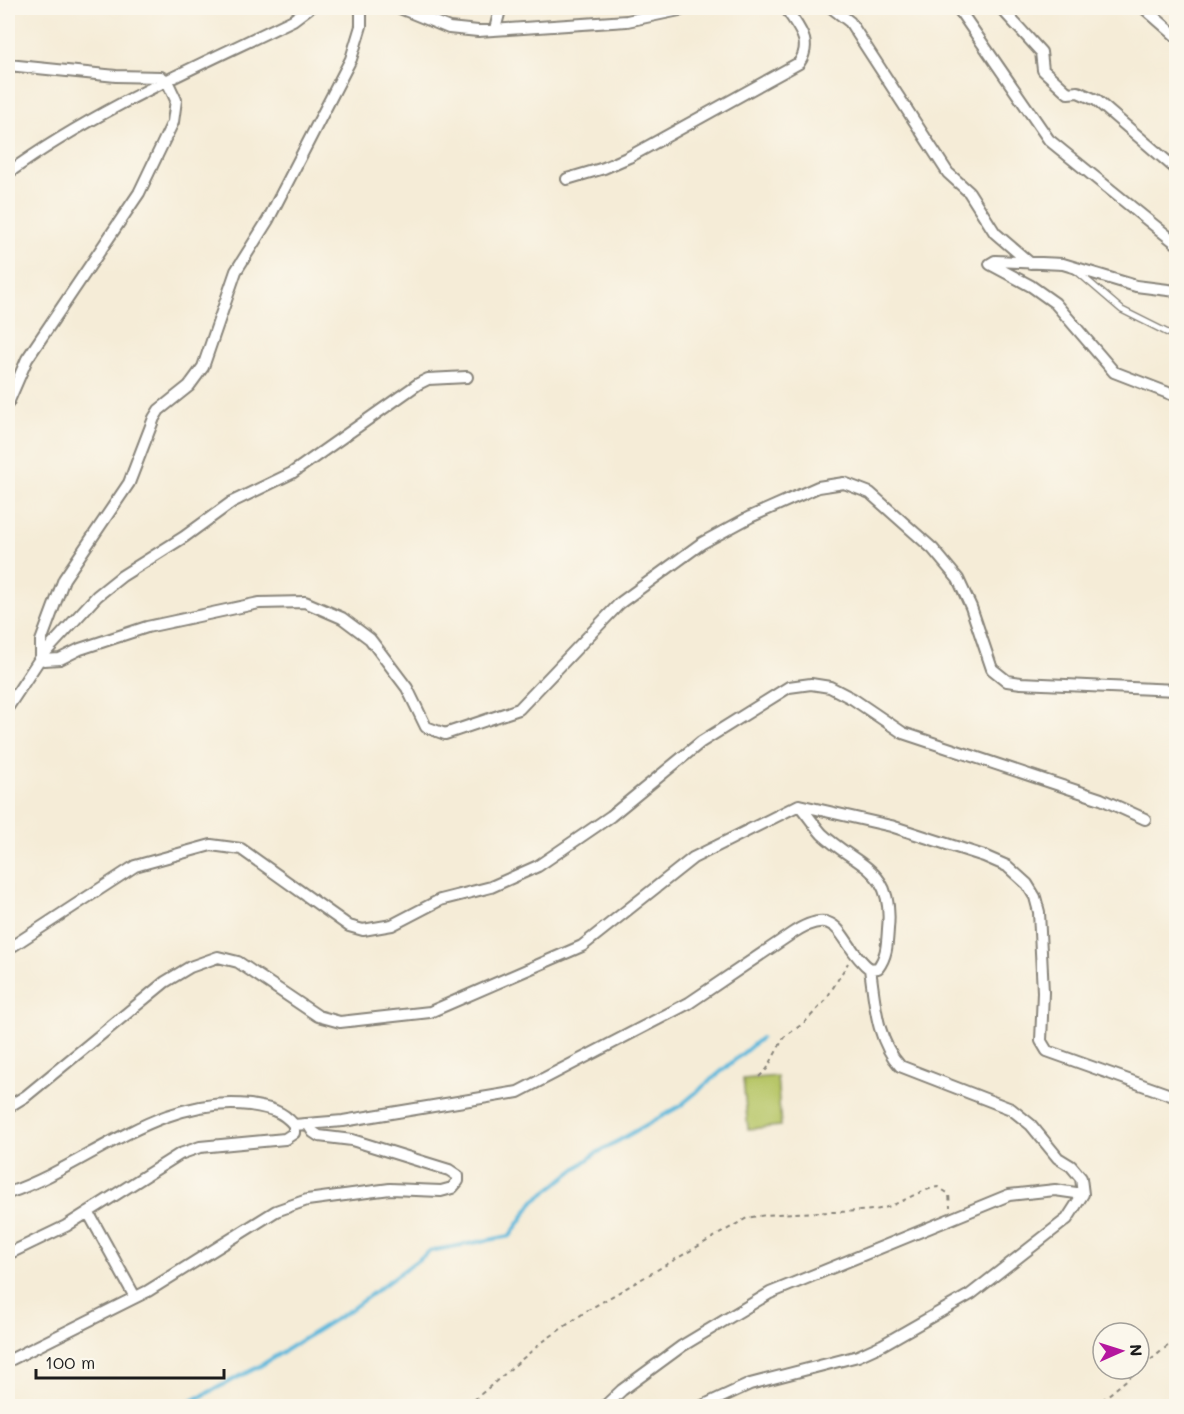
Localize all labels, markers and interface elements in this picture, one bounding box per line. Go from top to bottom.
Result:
north arrow [1091,1321,1151,1381]
scale bar [36,1342,224,1380]
text: N [1126,1344,1147,1357]
text: 100 m [45,1350,95,1374]

